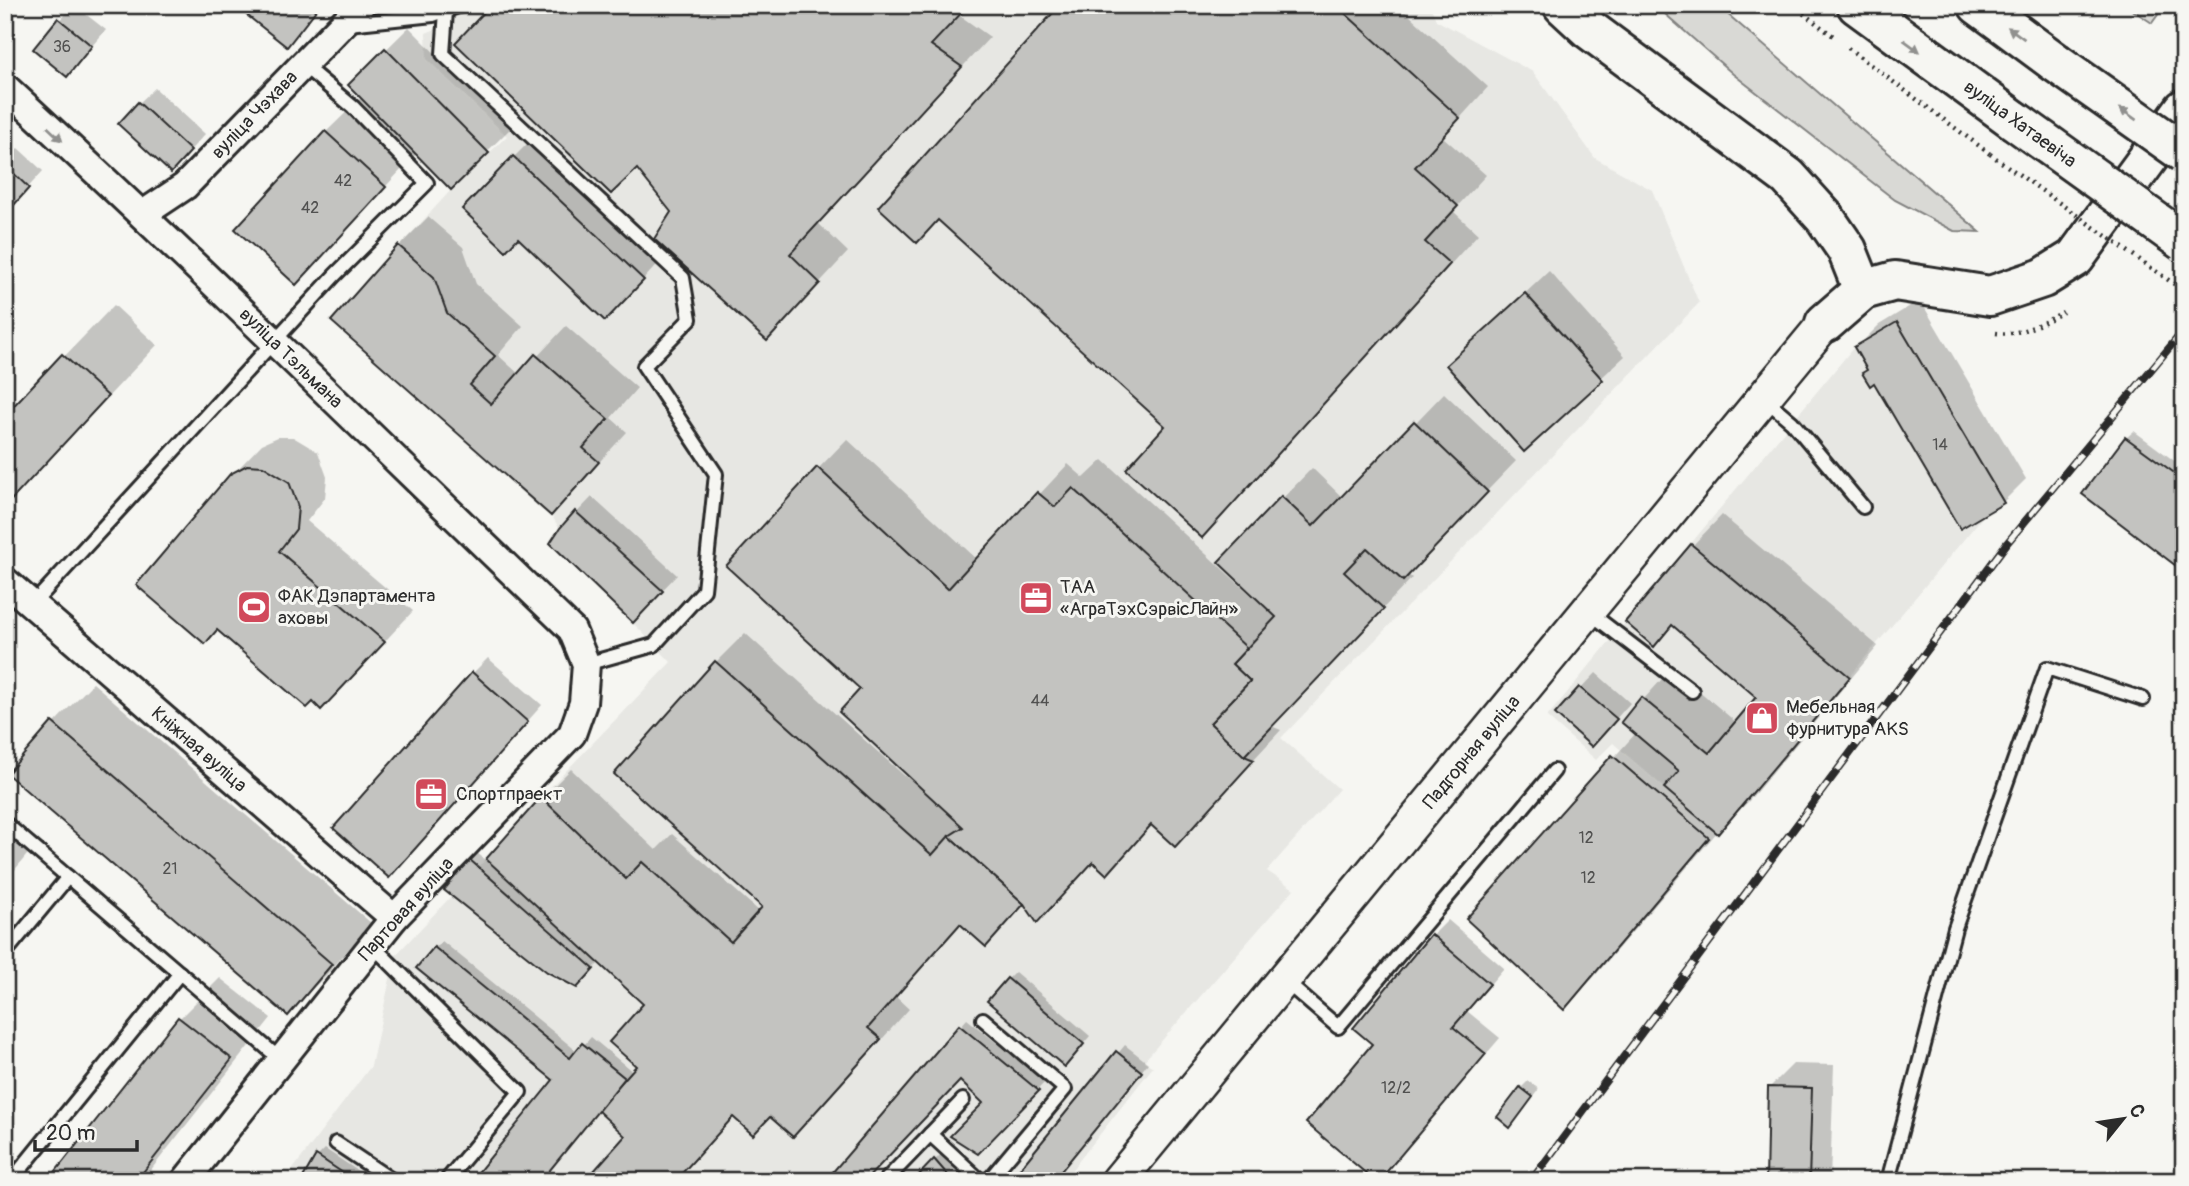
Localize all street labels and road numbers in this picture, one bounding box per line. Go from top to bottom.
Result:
street label: вуліца Чэхава [206,65,303,164]
street label: вуліца Хатаевіча [1959,75,2081,173]
street label: вуліца Тэльмана [234,303,348,414]
street label: Падгорная вуліца [1418,690,1526,814]
street label: Кніжная вуліца [146,701,252,797]
street label: Партовая вуліца [353,852,459,966]

